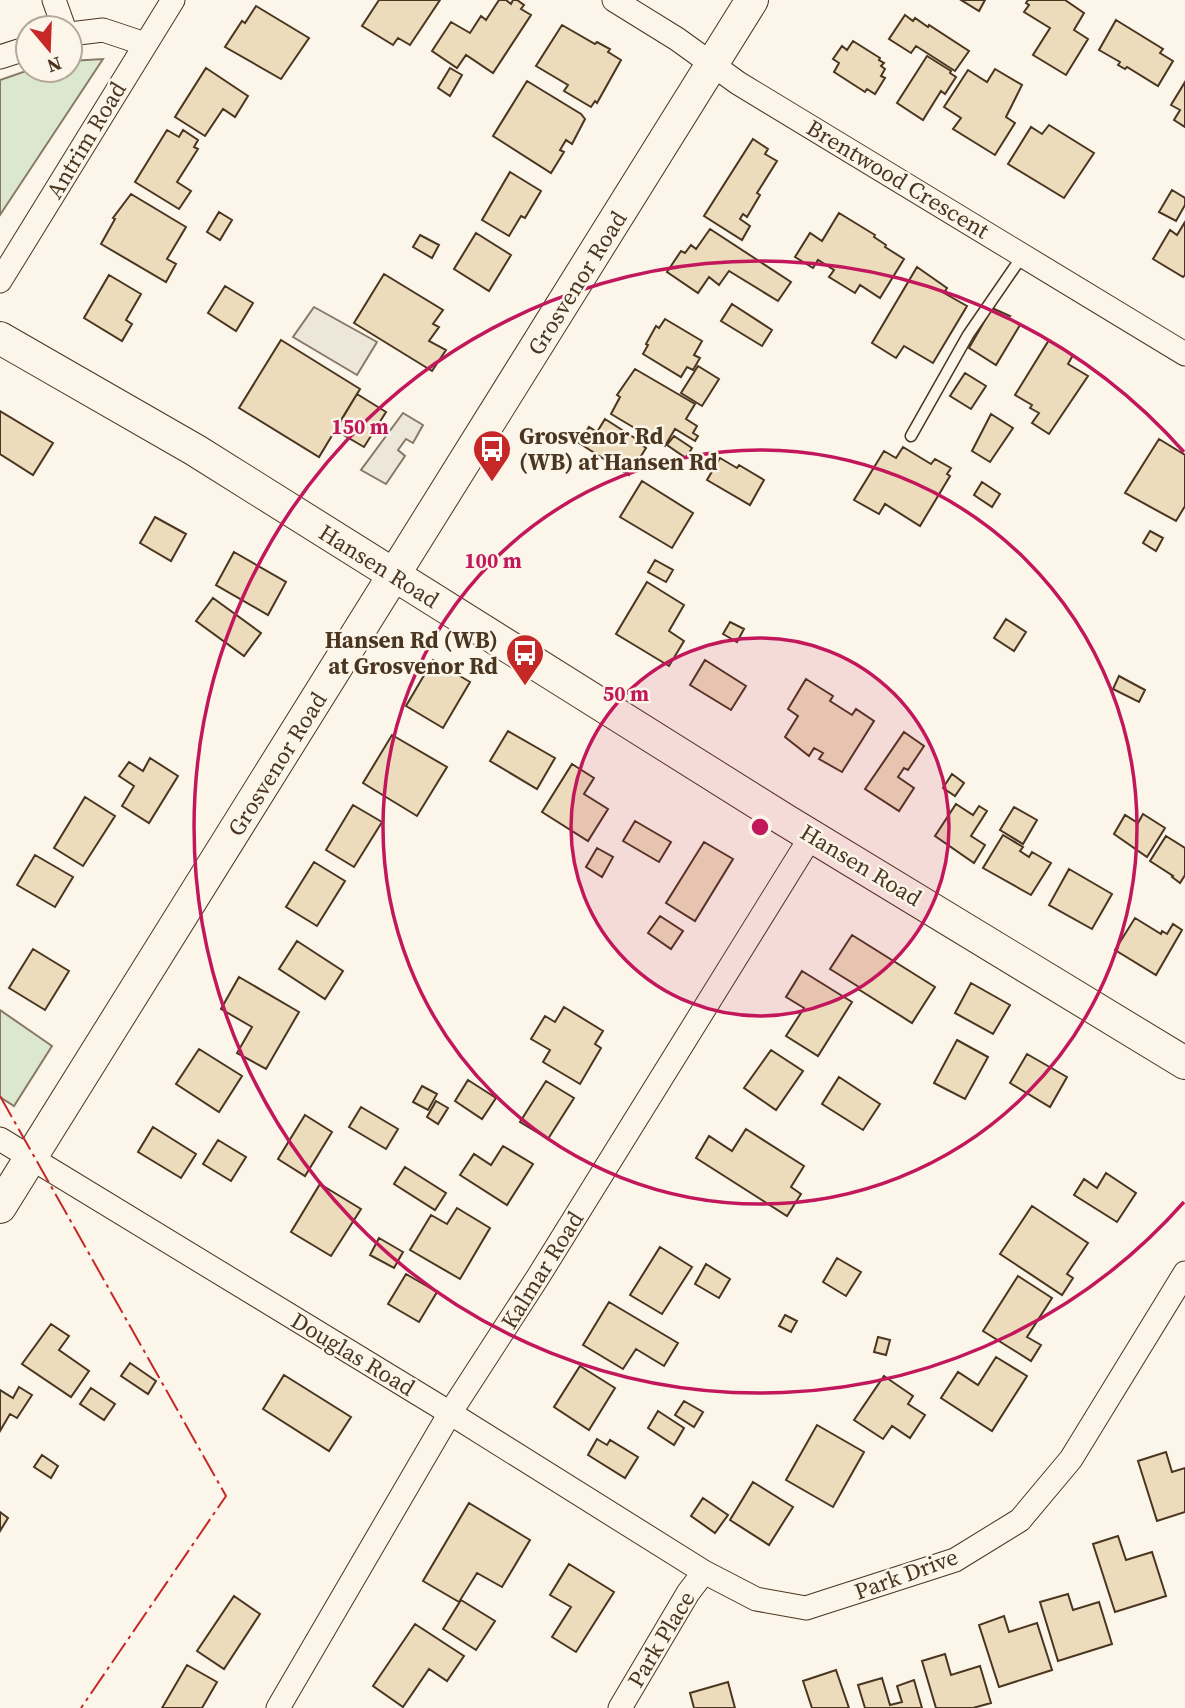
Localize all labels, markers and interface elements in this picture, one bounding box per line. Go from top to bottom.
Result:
north arrow [14,14,84,84]
text: N [44,51,65,80]
street label: Antrim Road [38,75,134,205]
street label: Brentwood Crescent [801,112,996,247]
street label: Grosvenor Road [520,205,634,361]
text: 150 m [331,412,389,441]
place label: Grosvenor Rd (WB) at Hansen Rd [519,420,718,478]
bus stop icon: Grosvenor Rd (WB) at Hansen Rd [471,428,513,483]
street label: Hansen Road [313,516,445,616]
text: 100 m [464,546,522,575]
place label: Hansen Rd (WB) at Grosvenor Rd [325,624,498,682]
bus stop icon: Hansen Rd (WB) at Grosvenor Rd [504,632,546,687]
text: 50 m [603,679,649,708]
street label: Grosvenor Road [220,686,334,842]
centre of rings [748,815,772,839]
street label: Hansen Road [794,816,928,914]
street label: Kalmar Road [493,1205,591,1335]
street label: Douglas Road [285,1304,421,1404]
street label: Park Drive [850,1540,962,1608]
street label: Park Place [620,1585,702,1693]

